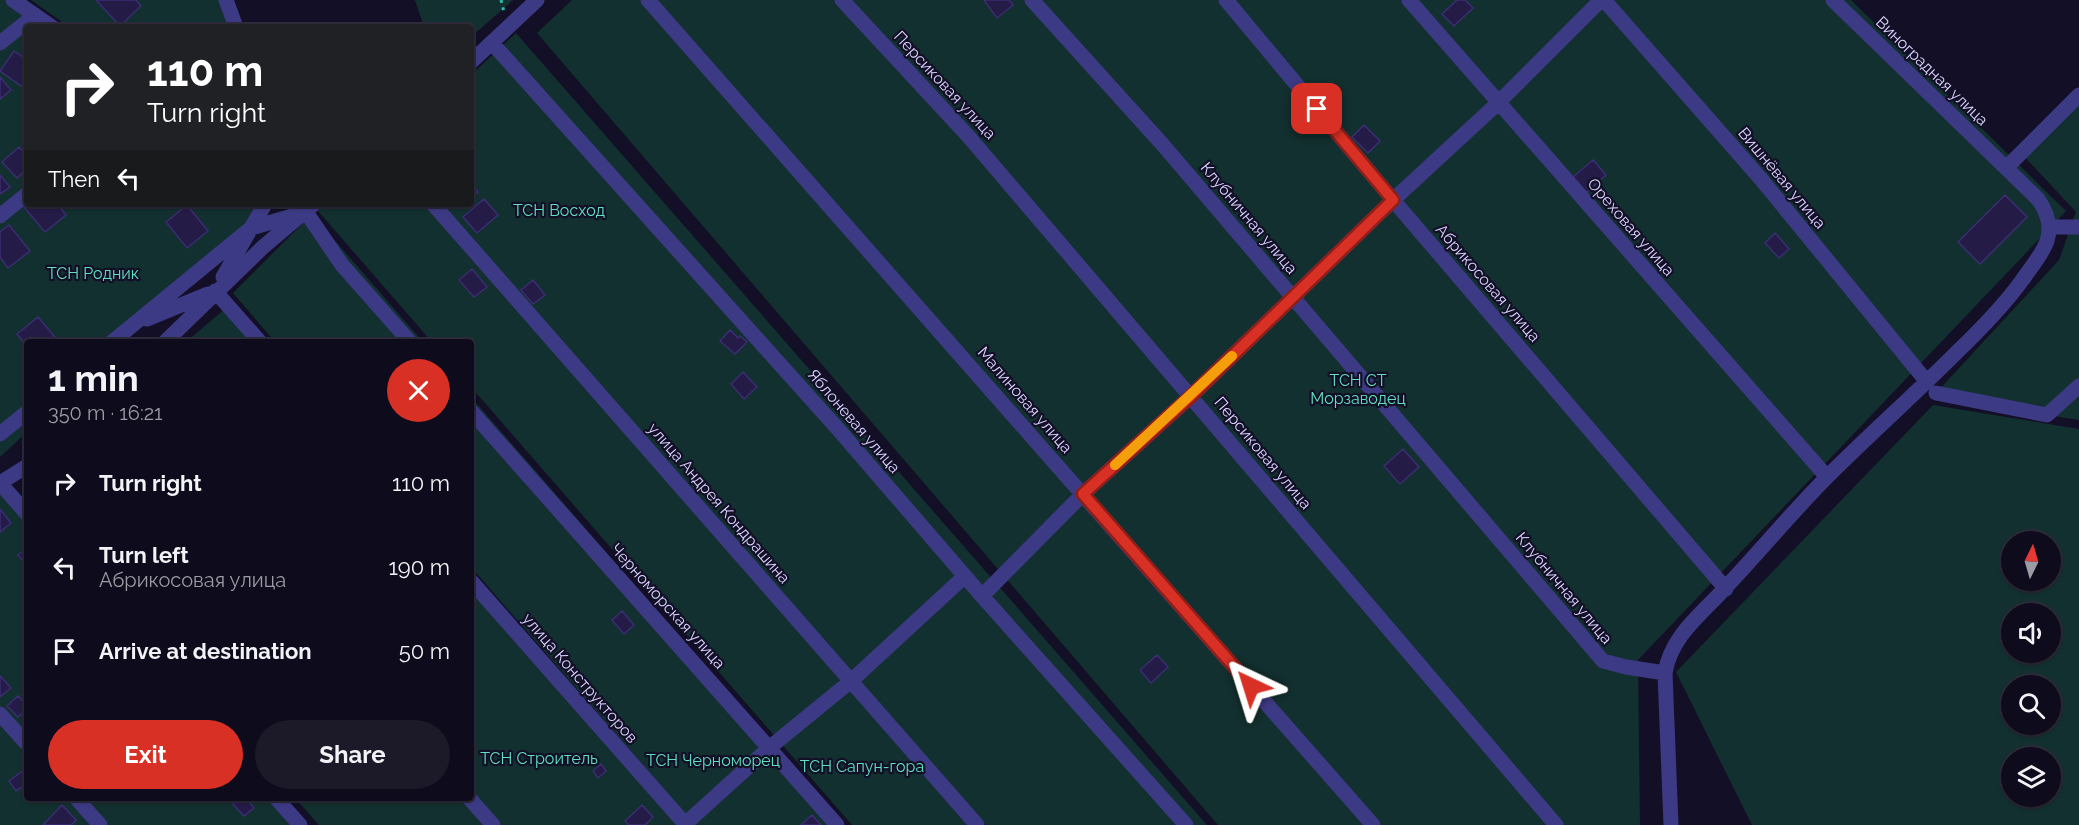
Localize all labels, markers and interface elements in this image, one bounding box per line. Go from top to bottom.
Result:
street label: Виноградная улица [1872,13,1992,129]
street label: Персиковая улица [890,27,1000,143]
text: 110 m [147,47,263,96]
icon: right [48,48,126,126]
pin [1291,83,1342,134]
icon: arrive [1300,92,1333,125]
text: Turn right [147,97,266,128]
street label: Вишнёвая улица [1734,124,1830,232]
street label: Клубничная улица [1197,158,1301,278]
icon: left [112,162,145,195]
text: Then [48,166,100,192]
street label: Ореховая улица [1583,174,1679,280]
park label: ТСН Восход [513,201,605,220]
street label: Абрикосовая улица [1432,220,1544,346]
park label: ТСН Родник [47,264,139,283]
street label: Малиновая улица [974,343,1076,457]
text: 1 min [48,357,139,399]
button: close [387,359,450,422]
street label: Яблоневая улица [804,365,904,477]
park label: ТСН СТ Морзаводец [1310,371,1406,408]
street label: Персиковая улица [1210,393,1316,513]
text: 350 m · 16:21 [48,401,163,425]
street label: улица Андрея Кондрашина [644,419,794,587]
icon: right [48,467,81,500]
text: Turn right [99,470,202,496]
text: 110 m [392,470,450,496]
street label: Клубничная улица [1512,528,1616,648]
north arrow [2001,531,2061,591]
map controls [2001,531,2061,807]
street label: Черноморская улица [607,539,729,673]
text: Turn left [99,542,189,568]
icon: left [48,551,81,584]
text: 190 m [388,554,450,580]
text: Абрикосовая улица [99,568,286,592]
button: sound [2001,603,2061,663]
street label: улица Конструкторов [518,609,642,747]
icon: arrive [48,635,81,668]
text: Arrive at destination [99,638,312,664]
text: 50 m [399,638,450,664]
position arrow [1219,654,1283,718]
button: search [2001,675,2061,735]
button: Exit [48,720,243,789]
button: Share [255,720,450,789]
button: layers [2001,747,2061,807]
park label: ТСН Строитель [480,749,598,768]
park label: ТСН Черноморец [646,751,780,770]
park label: ТСН Сапун-гора [800,757,924,776]

